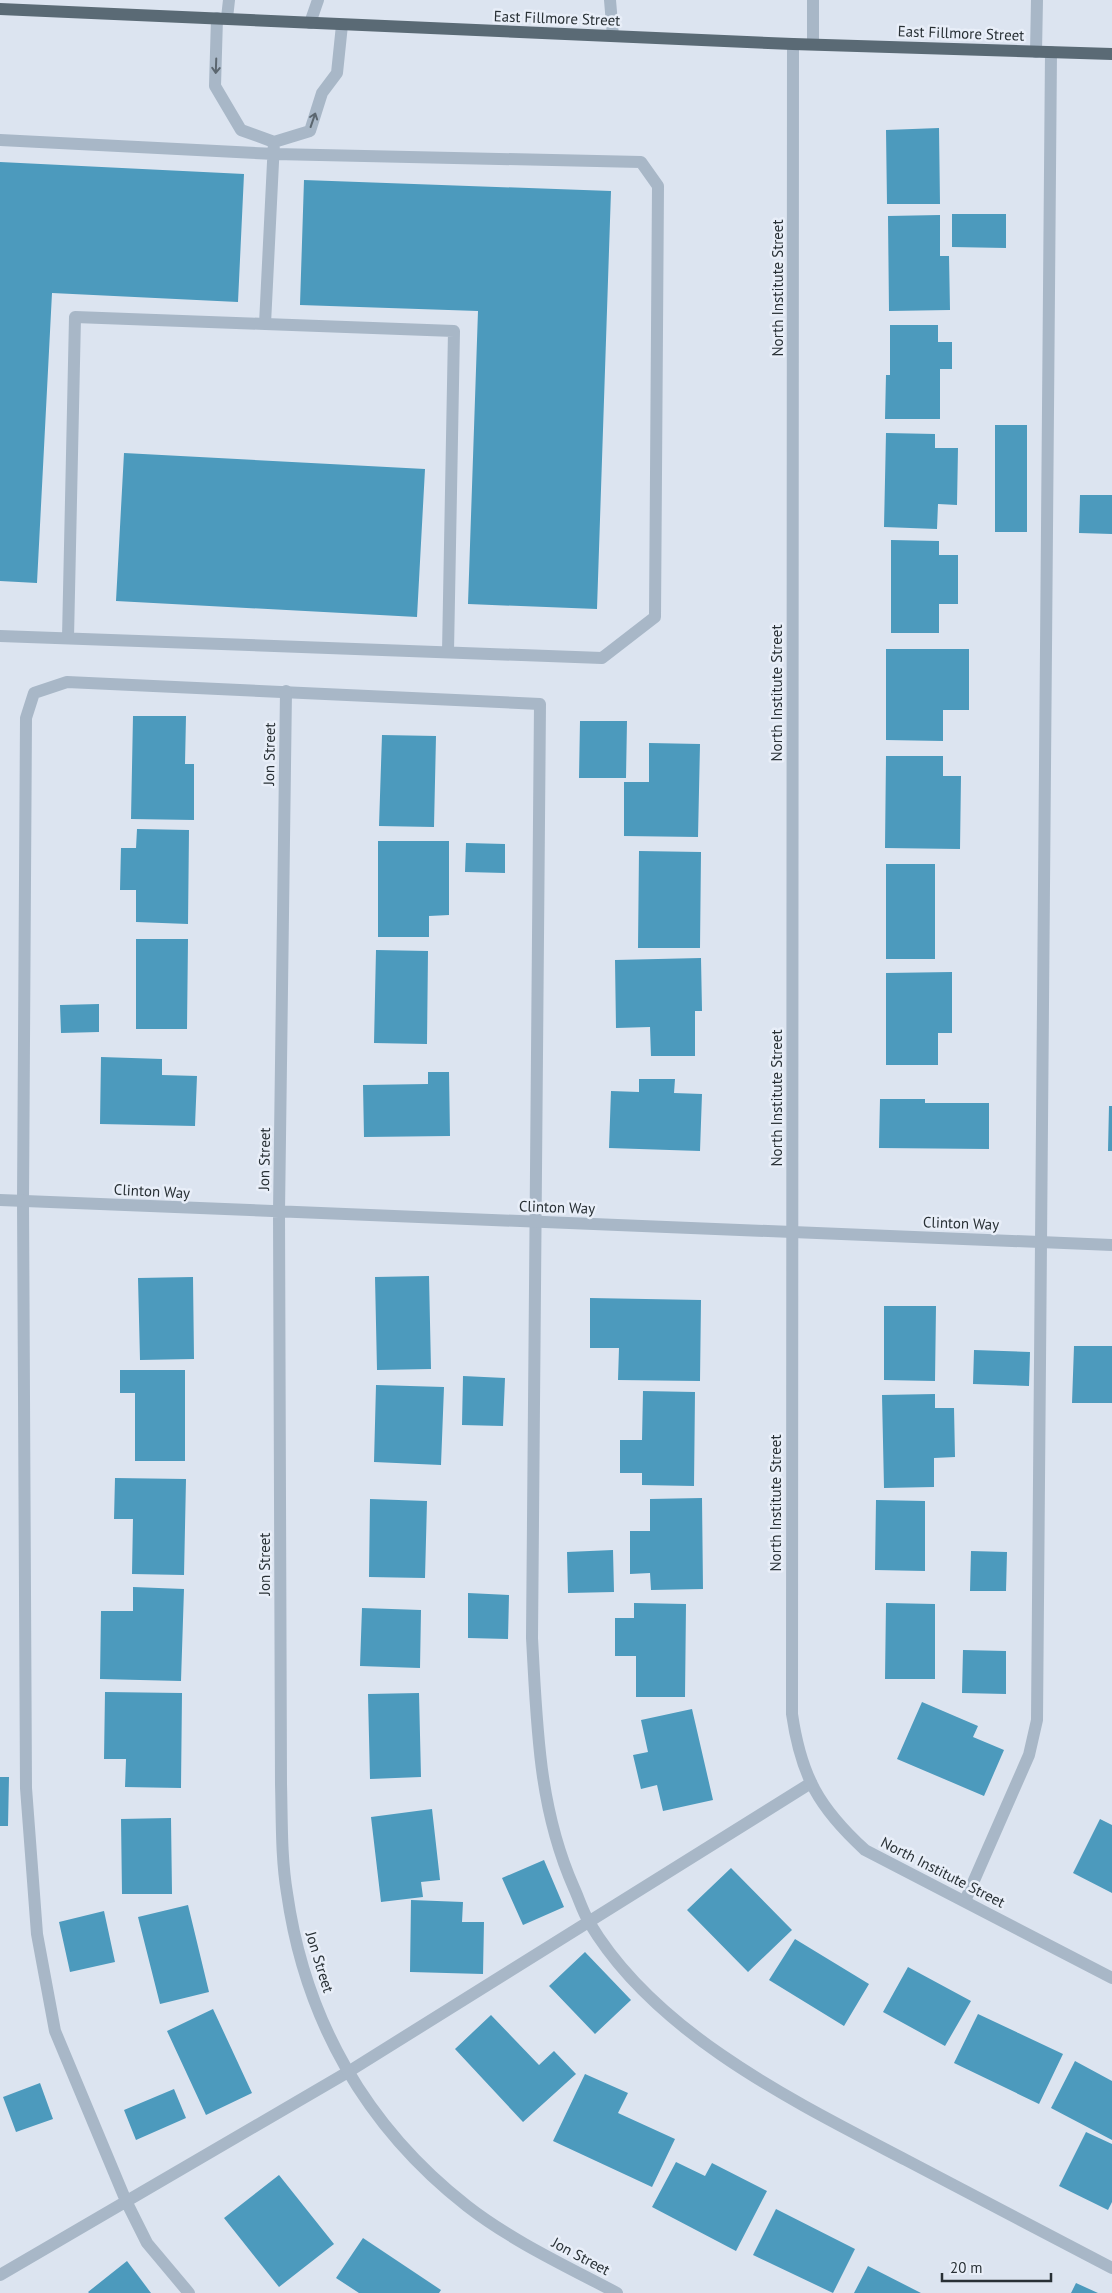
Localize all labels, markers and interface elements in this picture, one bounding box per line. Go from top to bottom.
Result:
street label: East Fillmore Street [493,6,621,30]
street label: East Fillmore Street [897,21,1025,45]
one-way arrow [211,58,220,74]
one-way arrow [309,112,319,128]
street label: North Institute Street [768,220,787,357]
street label: North Institute Street [767,625,786,762]
street label: Jon Street [259,722,279,787]
street label: North Institute Street [767,1030,786,1167]
street label: Jon Street [254,1127,274,1192]
street label: Clinton Way [113,1180,191,1202]
street label: Clinton Way [519,1196,595,1218]
street label: Clinton Way [923,1212,999,1234]
street label: North Institute Street [766,1435,785,1572]
street label: Jon Street [255,1533,274,1596]
street label: North Institute Street [878,1832,1008,1912]
street label: Jon Street [301,1928,338,1995]
street label: Jon Street [548,2232,613,2279]
scale bar [942,2250,1051,2282]
text: 20 m [950,2258,983,2277]

